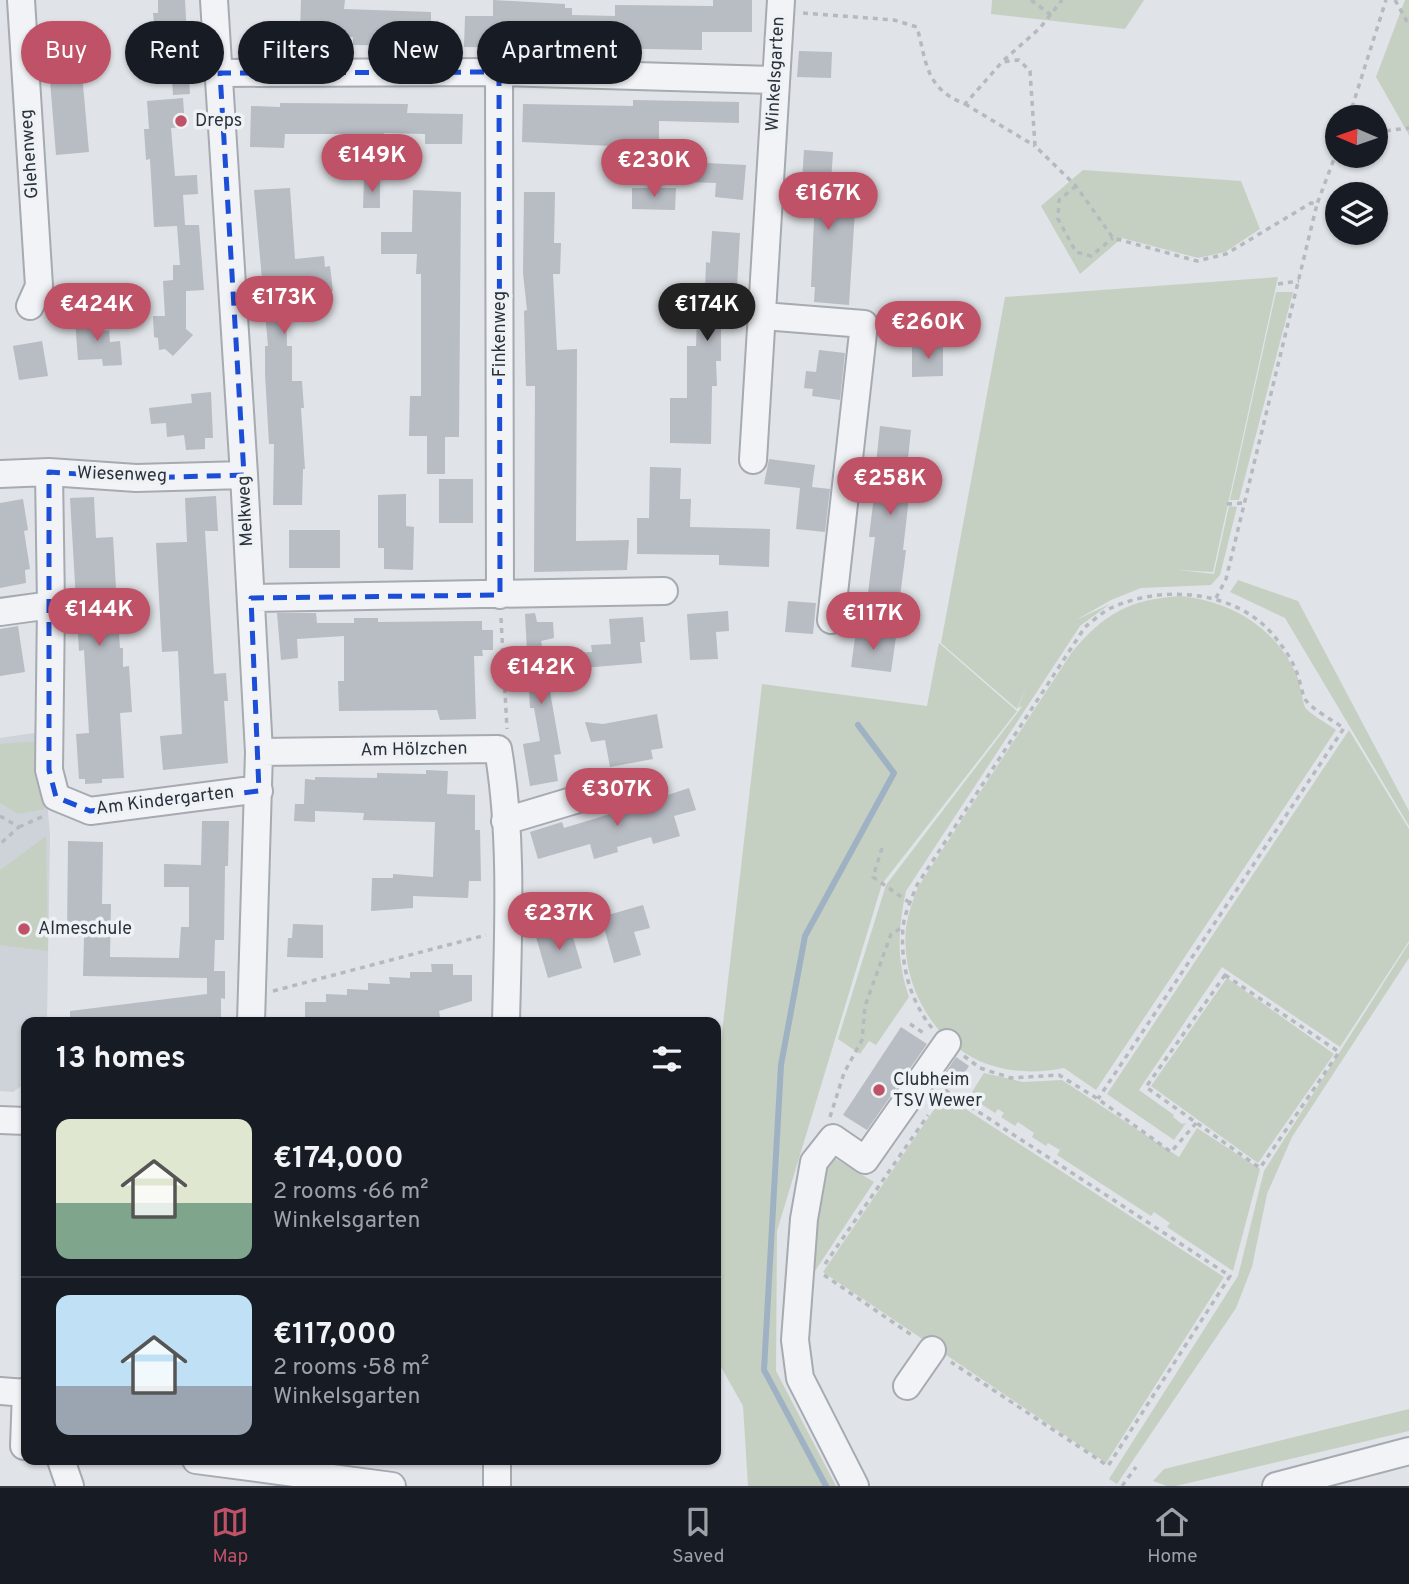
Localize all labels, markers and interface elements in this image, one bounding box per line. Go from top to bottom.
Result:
street label: Winkelsgarten [761,16,791,132]
chip: Buy [21,21,111,84]
chip: Rent [125,21,224,84]
chip: Filters [238,21,354,84]
chip: New [368,21,463,84]
chip: Apartment [477,21,642,84]
north arrow [1325,105,1388,168]
map controls [1325,105,1388,245]
street label: Glehenweg [15,108,45,200]
place label: Dreps [195,110,242,133]
marker: Dreps [173,113,189,129]
pin: €149K [323,134,421,194]
pin: €230K [605,140,703,199]
text: €149K [337,142,407,171]
text: €230K [617,147,691,176]
pin: €167K [779,173,877,232]
text: €167K [795,180,861,209]
button: layers [1325,182,1388,245]
pin: €173K [235,276,333,336]
pin: €424K [48,284,146,343]
text: €173K [251,284,317,313]
pin: €174K [658,284,756,343]
text: €424K [60,291,134,320]
street label: Finkenweg [489,291,512,377]
text: €174K [674,291,740,320]
pin: €260K [879,302,977,361]
text: €260K [891,309,965,338]
pin: €258K [841,458,939,517]
street label: Wiesenweg [77,462,167,488]
text: €258K [853,465,927,494]
street label: Melkweg [233,475,259,547]
pin: €144K [50,588,148,648]
pin: €117K [824,592,922,652]
text: €144K [64,596,134,625]
text: €117K [842,600,904,629]
pin: €142K [492,646,590,706]
text: €142K [507,654,575,683]
street label: Am Hölzchen [360,738,468,762]
pin: €307K [568,768,666,828]
text: €307K [581,776,653,805]
street label: Am Kindergarten [95,781,235,821]
pin: €237K [510,892,608,952]
text: €237K [524,900,594,929]
place label: Almeschule [38,918,132,941]
marker: Almeschule [16,921,32,937]
icon: filters [648,1040,686,1078]
text: 13 homes [56,1041,186,1078]
place label: Clubheim TSV Wewer [893,1069,982,1113]
marker: Clubheim TSV Wewer [871,1082,887,1098]
text: €174,000 [273,1141,404,1178]
icon: home [112,1147,196,1231]
text: 2 rooms · 66 m² [273,1178,429,1207]
text: Winkelsgarten [273,1207,420,1236]
text: €117,000 [273,1317,396,1354]
icon: home [112,1323,196,1407]
text: 2 rooms · 58 m² [273,1354,429,1383]
text: Winkelsgarten [273,1383,420,1412]
tab: Map [211,1503,249,1569]
tab: Saved [672,1503,724,1569]
tab: Home [1147,1503,1198,1569]

